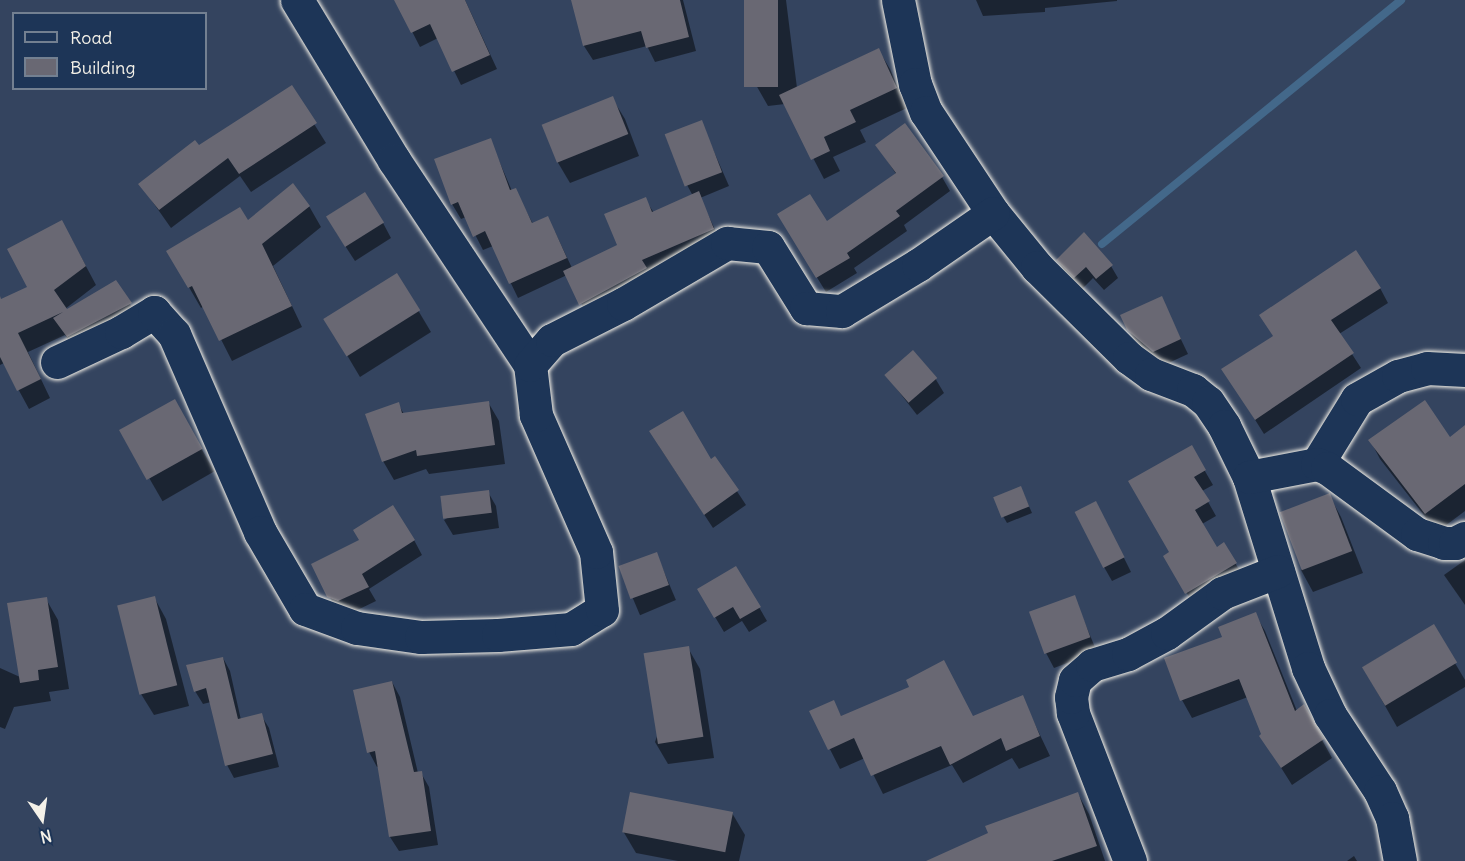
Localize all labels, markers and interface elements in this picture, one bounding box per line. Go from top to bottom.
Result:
legend [12,12,207,90]
text: Road [70,26,112,49]
text: Building [70,56,135,79]
north arrow [12,789,72,849]
text: N [38,826,54,848]

